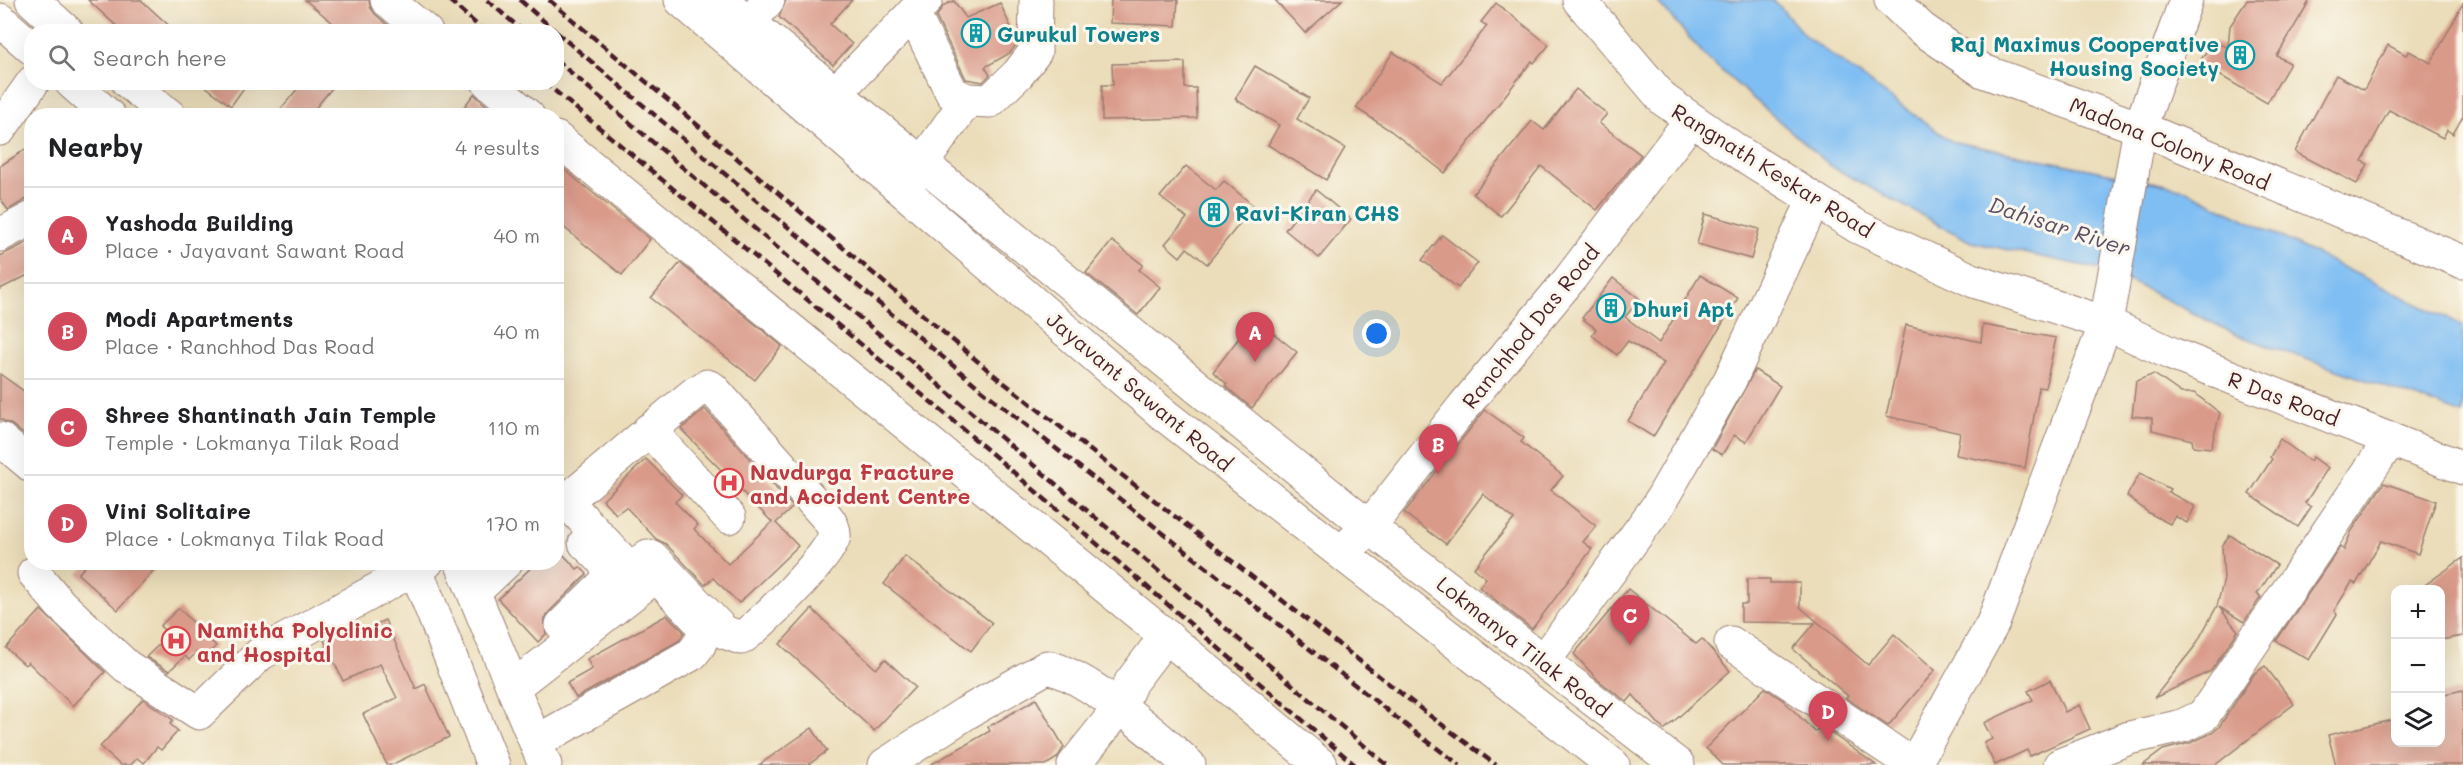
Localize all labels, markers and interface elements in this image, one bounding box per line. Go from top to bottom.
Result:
building icon: Gurukul Towers [960,17,992,49]
place label: Gurukul Towers [997,20,1160,47]
search box [24,24,564,90]
place label: Raj Maximus Cooperative Housing Society [1950,30,2219,82]
building icon: Raj Maximus Cooperative Housing Society [2224,39,2256,71]
icon: search [45,41,78,74]
text: Search here [93,43,227,72]
street label: Madona Colony Road [2066,90,2274,196]
street label: Rangnath Keskar Road [1667,97,1879,243]
text: Nearby [48,130,143,164]
text: 4 results [455,134,540,160]
water label: Dahisar River [1985,189,2135,263]
building icon: Ravi-Kiran CHS [1198,196,1230,228]
place label: Ravi-Kiran CHS [1235,199,1400,226]
text: Yashoda Building [105,208,293,237]
text: A [61,222,74,248]
text: 40 m [494,222,540,248]
text: Place · Jayavant Sawant Road [105,237,404,263]
street label: Ranchhod Das Road [1455,238,1605,414]
building icon: Dhuri Apt [1595,292,1627,324]
place label: Dhuri Apt [1632,295,1734,322]
text: Modi Apartments [105,304,293,333]
street label: Jayavant Sawant Road [1041,305,1239,477]
pin: A [1236,312,1274,362]
text: B [61,318,74,344]
text: 40 m [494,318,540,344]
your location [1362,319,1391,348]
text: Place · Ranchhod Das Road [105,333,374,359]
street label: R Das Road [2225,364,2343,432]
text: Shree Shantinath Jain Temple [105,400,436,429]
text: C [60,414,75,440]
text: 110 m [487,414,540,440]
pin: B [1418,424,1458,474]
text: Temple · Lokmanya Tilak Road [105,429,399,455]
place label: Navdurga Fracture and Accident Centre [750,458,970,509]
hospital icon: Navdurga Fracture and Accident Centre [713,467,745,499]
text: Vini Solitaire [105,496,251,525]
text: D [60,510,75,536]
text: 170 m [485,510,540,536]
text: Place · Lokmanya Tilak Road [105,525,384,551]
street label: Lokmanya Tilak Road [1432,570,1616,722]
map controls [2391,585,2445,747]
button: + [2391,585,2445,639]
pin: C [1610,596,1650,645]
place label: Namitha Polyclinic and Hospital [197,616,393,667]
hospital icon: Namitha Polyclinic and Hospital [160,625,192,657]
button: − [2391,639,2445,693]
pin: D [1808,692,1848,741]
button: layers [2391,693,2445,747]

